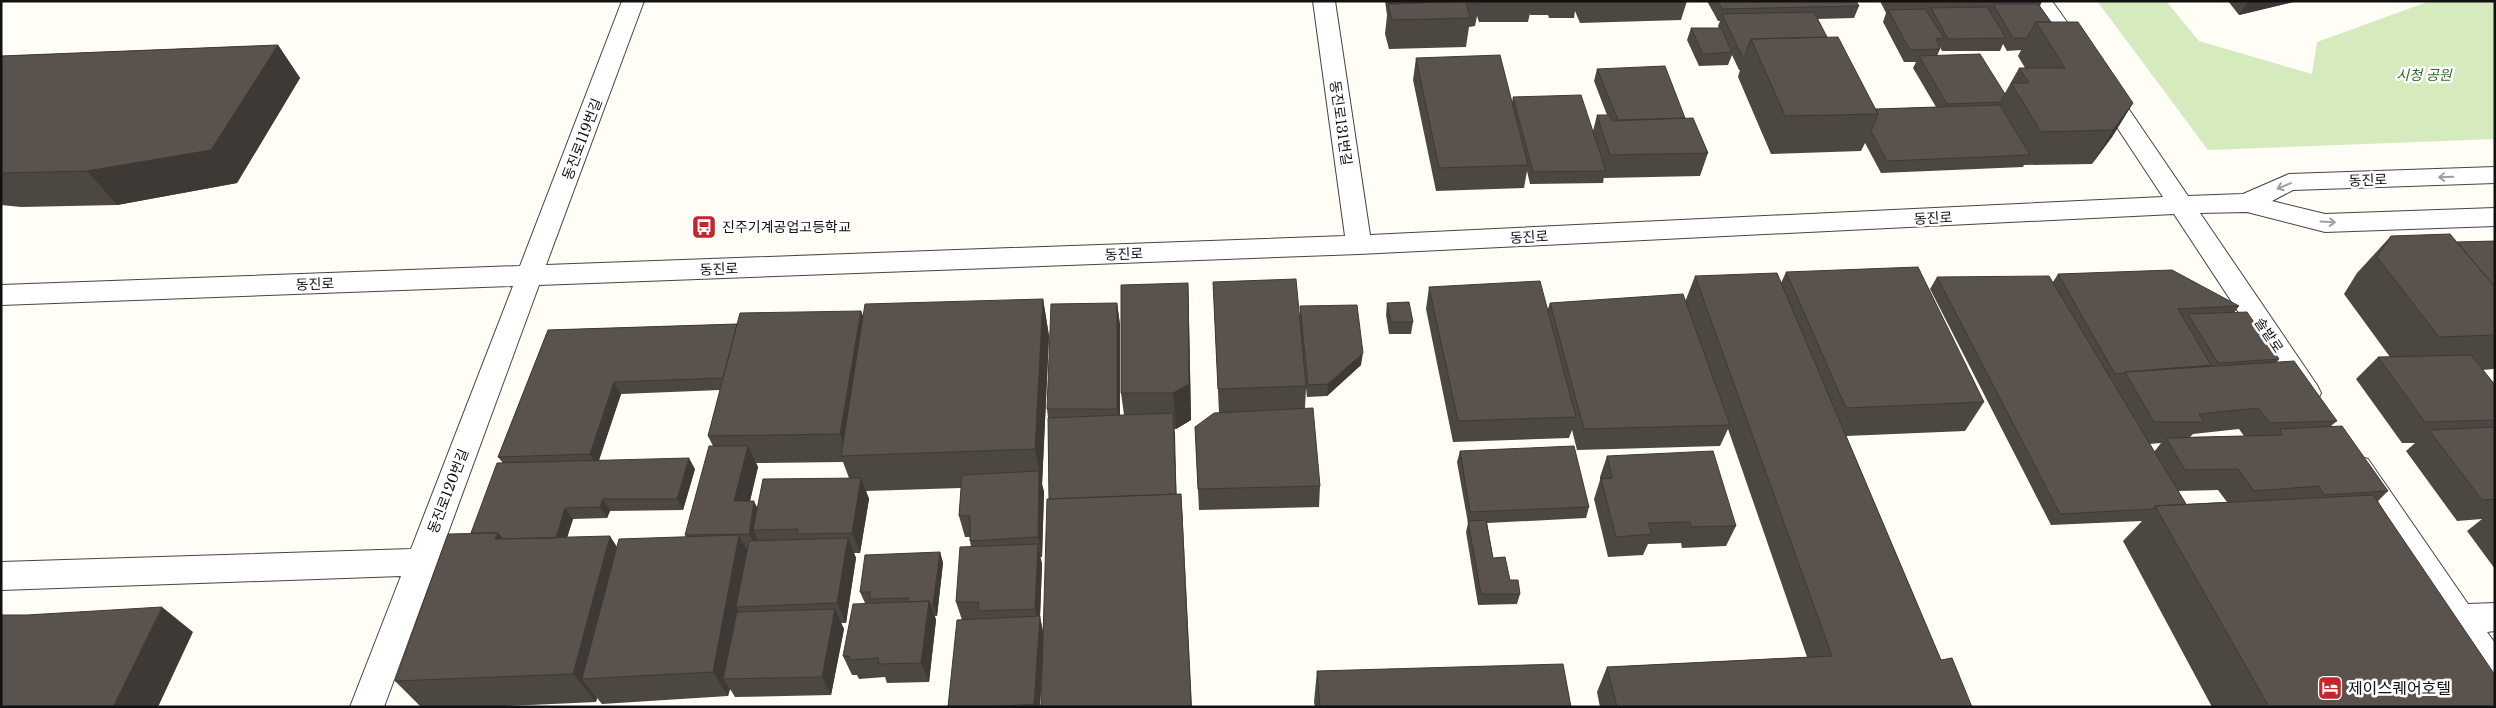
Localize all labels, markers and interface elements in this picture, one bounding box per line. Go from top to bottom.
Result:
park label: 시청 공원 [2396,66,2453,84]
street label: 동진로131번길 [1326,79,1356,167]
street label: 동진로119번길 [558,96,606,182]
street label: 동진로 [2348,170,2388,190]
one-way arrow [2438,172,2454,181]
one-way arrow [2277,181,2292,191]
street label: 동진로 [1913,208,1953,228]
bus stop icon: 진주기계공업고등학교 [691,214,717,240]
place label: 진주기계공업고등학교 [722,218,851,236]
one-way arrow [2320,218,2336,227]
street label: 동진로 [1509,227,1549,247]
street label: 동진로 [1104,244,1144,264]
street label: 동진로 [699,259,739,279]
street label: 동진로 [295,274,335,294]
street label: 솔밭로 [2251,314,2287,356]
street label: 동진로120번길 [424,446,472,536]
hotel icon: 제이스퀘어호텔 [2317,675,2343,701]
place label: 제이스퀘어호텔 [2348,678,2451,698]

